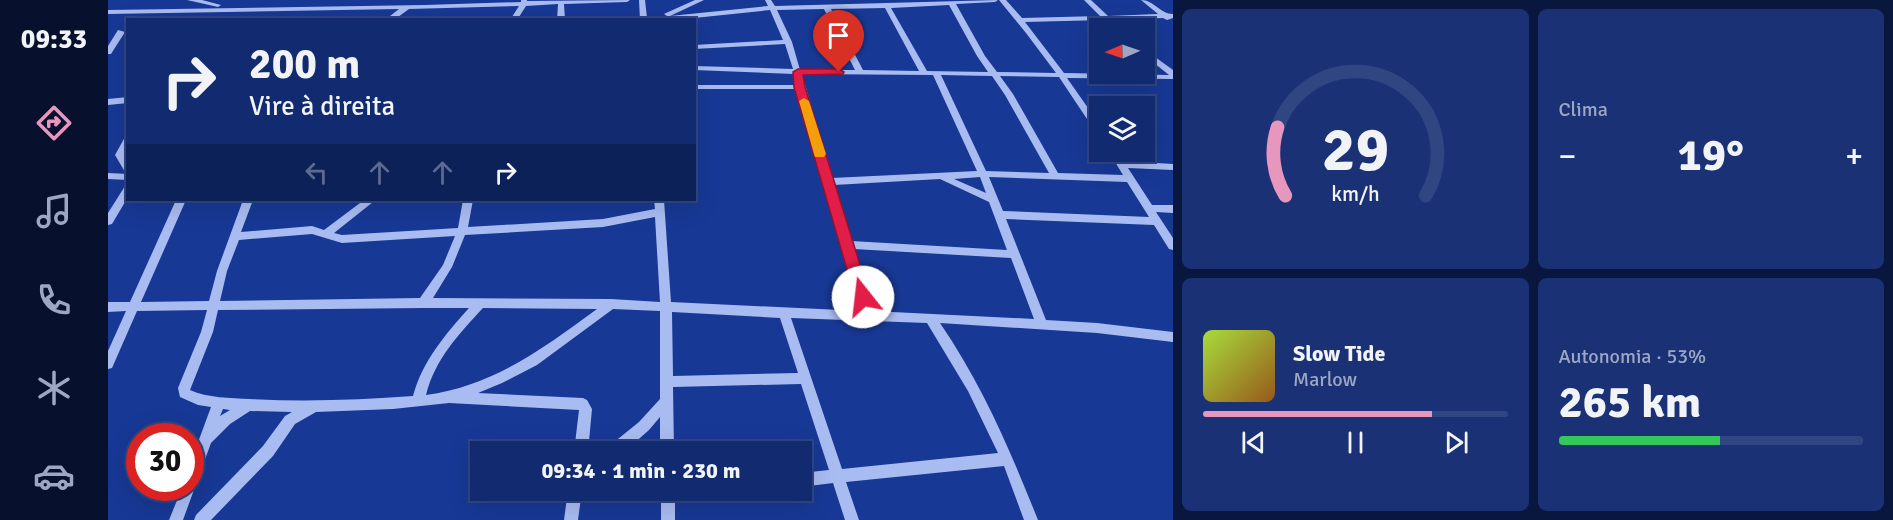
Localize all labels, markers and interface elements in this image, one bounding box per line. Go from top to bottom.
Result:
pin [813,10,864,72]
north arrow [1089,18,1155,84]
map controls [1089,18,1155,162]
icon: arrive [822,19,855,52]
text: 09:33 [21,23,87,56]
text: 200 m [249,39,360,90]
icon: right [150,42,228,120]
text: Vire à direita [249,90,395,123]
button: layers [1089,96,1155,162]
text: Clima [1559,97,1608,122]
icon: directions [33,102,75,144]
text: 29 [1322,111,1389,188]
text: 19° [1677,128,1744,183]
text: − [1559,136,1576,177]
text: + [1845,136,1863,177]
icon: left [300,156,333,189]
icon: ahead [363,156,396,189]
icon: ahead [426,156,459,189]
icon: right [489,156,522,189]
text: km/h [1331,181,1380,207]
icon: music [33,190,75,232]
position arrow [831,265,895,329]
icon: phone [33,279,75,321]
text: Slow Tide [1293,340,1385,367]
text: Autonomia · 53% [1559,344,1706,369]
icon: climate [33,367,75,409]
text: Marlow [1293,367,1357,392]
text: 265 km [1559,375,1701,430]
speed limit sign: 30 [126,423,204,501]
icon: previous [1237,426,1270,459]
icon: pause [1339,426,1372,459]
icon: next [1440,426,1473,459]
icon: car [33,455,75,497]
text: 09:34 · 1 min · 230 m [541,457,741,484]

